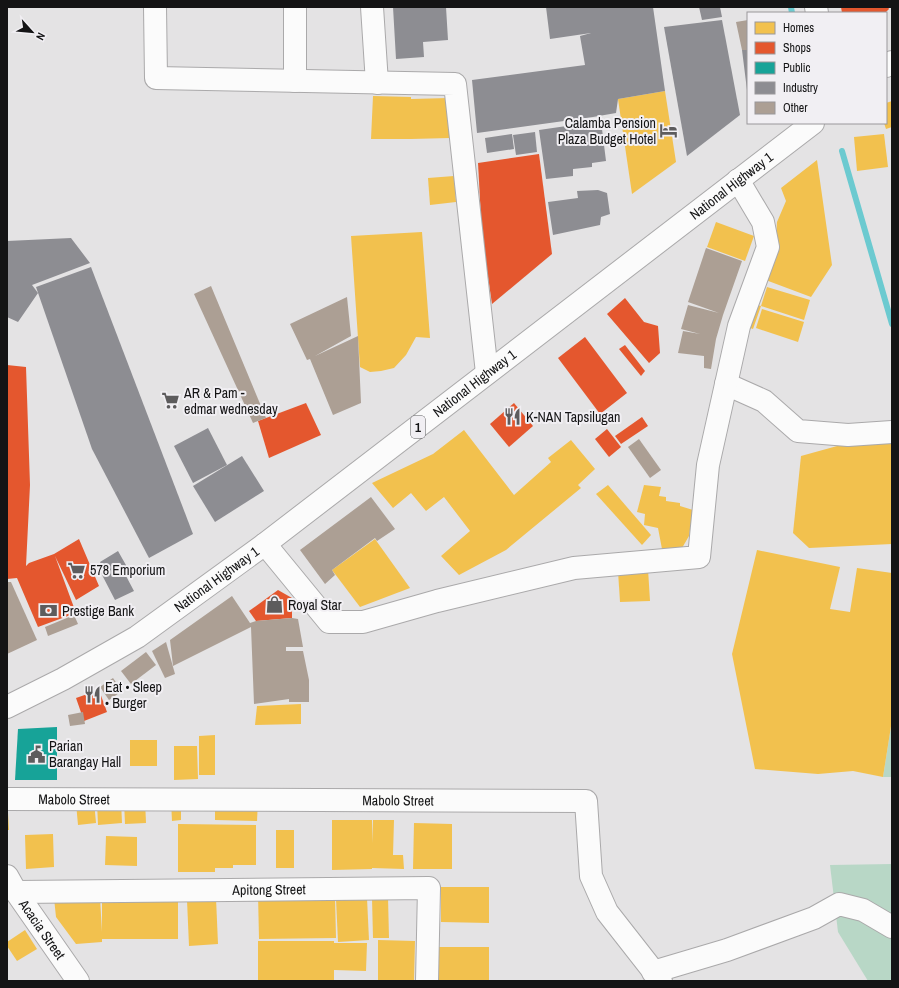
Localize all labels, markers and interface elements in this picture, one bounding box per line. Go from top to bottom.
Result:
north arrow [12,12,52,52]
legend [747,12,887,124]
text: Homes [783,20,814,36]
text: N [33,30,49,43]
text: Shops [783,40,811,56]
text: Public [783,60,810,76]
text: Industry [783,80,818,96]
text: Other [783,100,808,116]
place label: Calamba Pension Plaza Budget Hotel [558,114,656,148]
hotel icon: Calamba Pension Plaza Budget Hotel [659,121,679,141]
street label: National Highway 1 [686,148,777,223]
street label: National Highway 1 [429,345,520,421]
place label: AR & Pam - edmar wednesday [183,384,278,418]
supermarket icon: AR & Pam - edmar wednesday [161,391,181,411]
restaurant icon: K-NAN Tapsilugan [503,407,523,427]
place label: K-NAN Tapsilugan [526,408,620,426]
road number: 1 [411,416,425,438]
street label: National Highway 1 [171,542,263,616]
supermarket icon: 578 Emporium [67,560,87,580]
place label: 578 Emporium [90,561,165,579]
shop icon: Royal Star [265,595,285,615]
place label: Royal Star [288,596,342,614]
bank icon: Prestige Bank [39,601,59,621]
place label: Prestige Bank [62,602,134,620]
place label: Eat • Sleep • Burger [105,678,162,712]
restaurant icon: Eat • Sleep • Burger [82,685,102,705]
place label: Parian Barangay Hall [49,737,121,771]
public building icon: Parian Barangay Hall [26,744,46,764]
street label: Mabolo Street [38,790,110,808]
street label: Mabolo Street [362,791,434,809]
street label: Apitong Street [231,880,306,899]
street label: Acacia Street [14,895,69,963]

